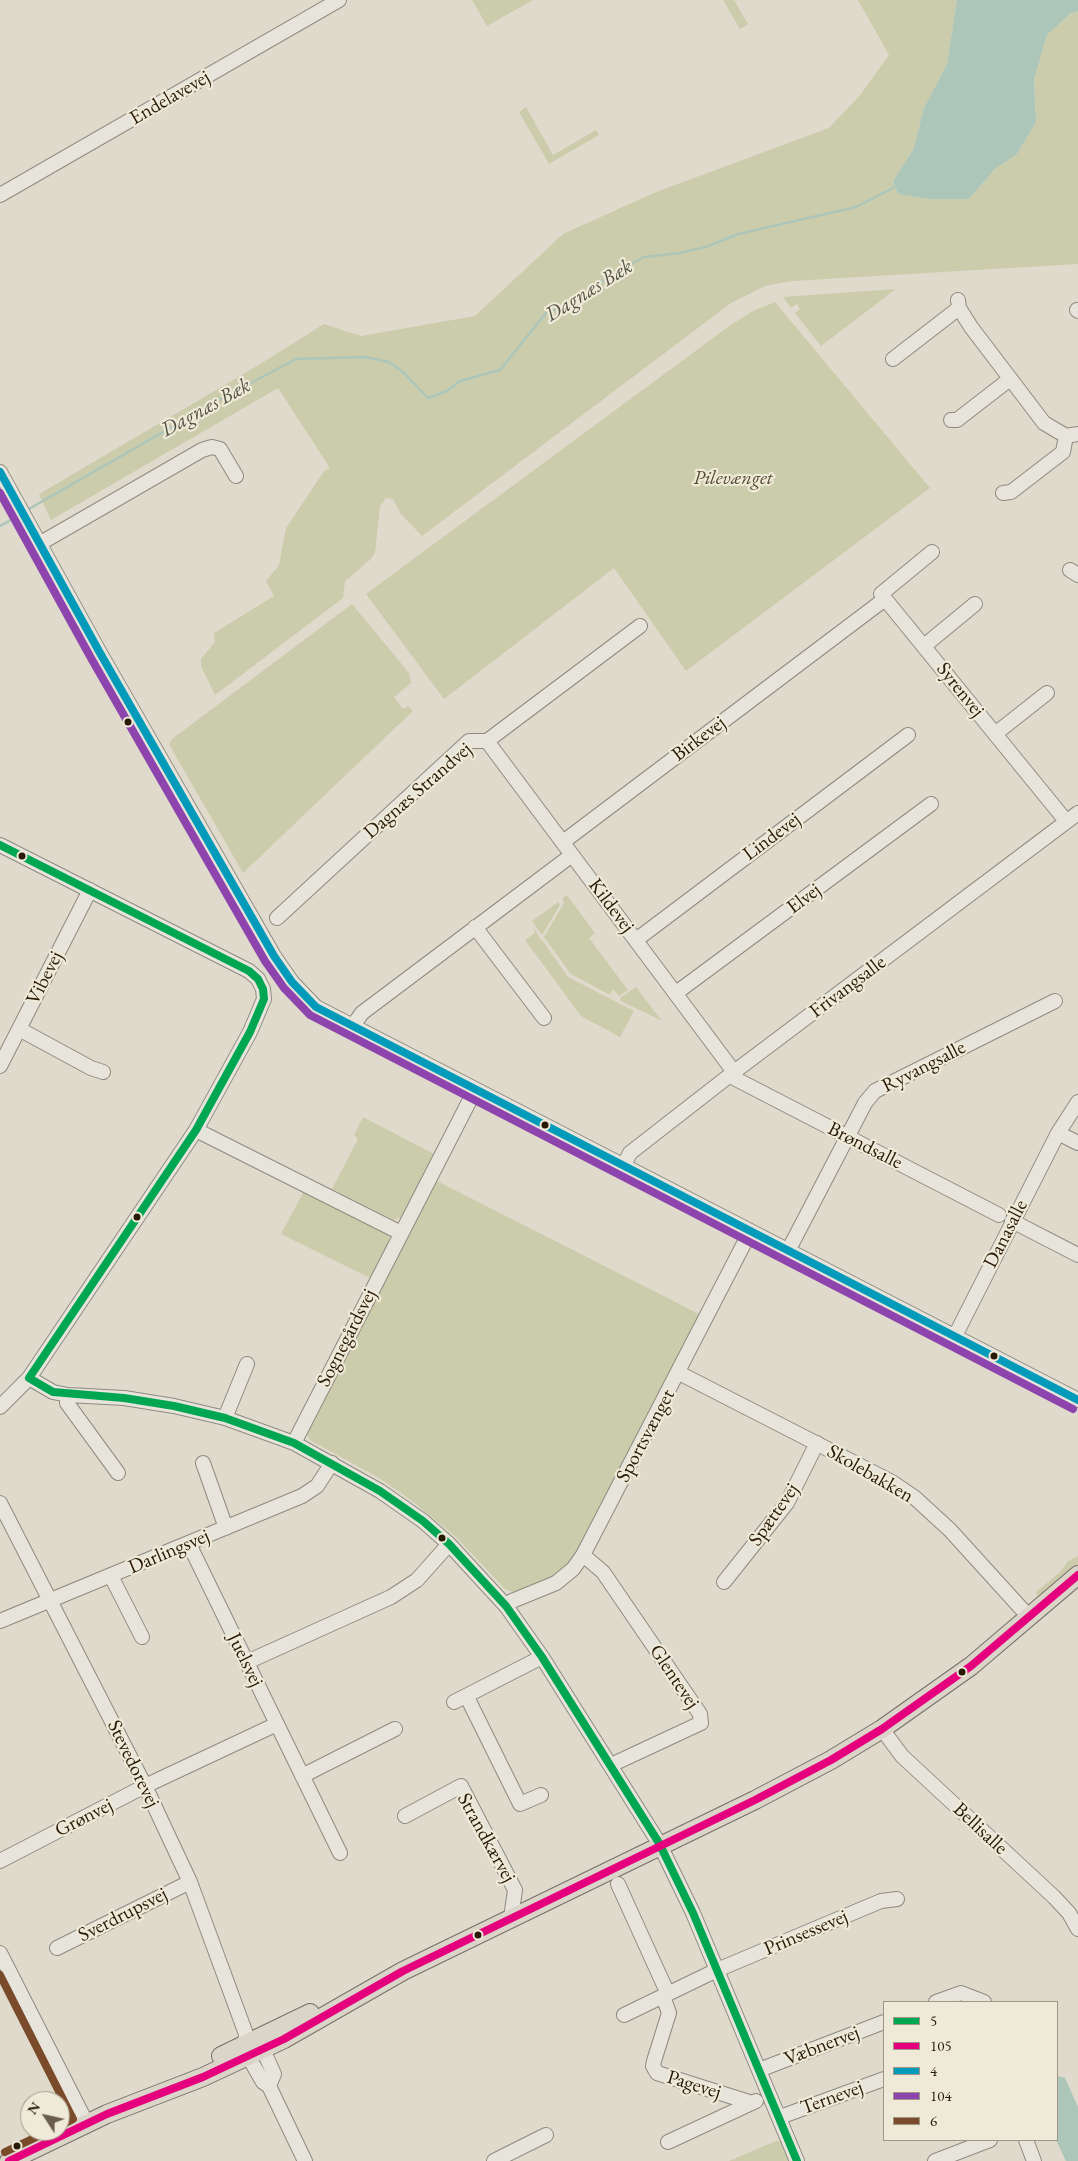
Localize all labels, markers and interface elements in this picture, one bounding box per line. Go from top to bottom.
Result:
street label: Endelavevej [126,65,214,131]
water label: Dagnæs Bæk [540,254,638,328]
water label: Dagnæs Bæk [157,373,255,443]
park label: Pilevænget [693,467,773,491]
street label: Syrenvej [931,658,989,722]
street label: Birkevej [667,711,731,767]
unlabelled marker [123,717,133,727]
street label: Dagnæs Strandvej [359,738,477,844]
street label: Lindevej [739,808,805,866]
unlabelled marker [17,851,27,861]
street label: Kildevej [583,874,639,938]
street label: Elvej [782,878,826,920]
street label: Vibevej [21,947,69,1009]
street label: Frivangsalle [805,951,891,1023]
street label: Ryvangsalle [878,1036,970,1098]
street label: Brøndsalle [824,1117,906,1175]
unlabelled marker [540,1120,550,1130]
street label: Danasalle [979,1196,1033,1272]
unlabelled marker [132,1212,142,1222]
street label: Sognegårdsvej [312,1285,382,1391]
unlabelled marker [989,1351,999,1361]
street label: Sportsvænget [611,1385,681,1487]
street label: Skolebakken [822,1440,918,1508]
street label: Spættevej [744,1479,804,1551]
street label: Darlingsvej [125,1524,213,1580]
unlabelled marker [437,1533,447,1543]
street label: Juelsvej [222,1629,268,1691]
street label: Glentevej [644,1640,704,1714]
unlabelled marker [957,1667,967,1677]
street label: Stevedorevej [102,1716,164,1812]
street label: Strandkærvej [452,1789,520,1887]
street label: Grønvej [51,1793,117,1843]
street label: Bellisalle [948,1798,1012,1860]
street label: Sverdrupsvej [74,1882,172,1948]
street label: Prinsessevej [760,1905,852,1961]
unlabelled marker [473,1930,483,1940]
legend [883,2001,1058,2141]
text: 5 [930,2011,937,2030]
street label: Væbnervej [781,2021,863,2071]
text: 105 [930,2036,952,2055]
text: 4 [930,2061,937,2080]
street label: Pagevej [664,2065,724,2105]
street label: Ternevej [797,2076,867,2120]
text: 104 [930,2086,952,2105]
north arrow [20,2091,70,2141]
text: N [23,2098,44,2118]
text: 6 [930,2111,937,2130]
unlabelled marker [12,2141,22,2151]

